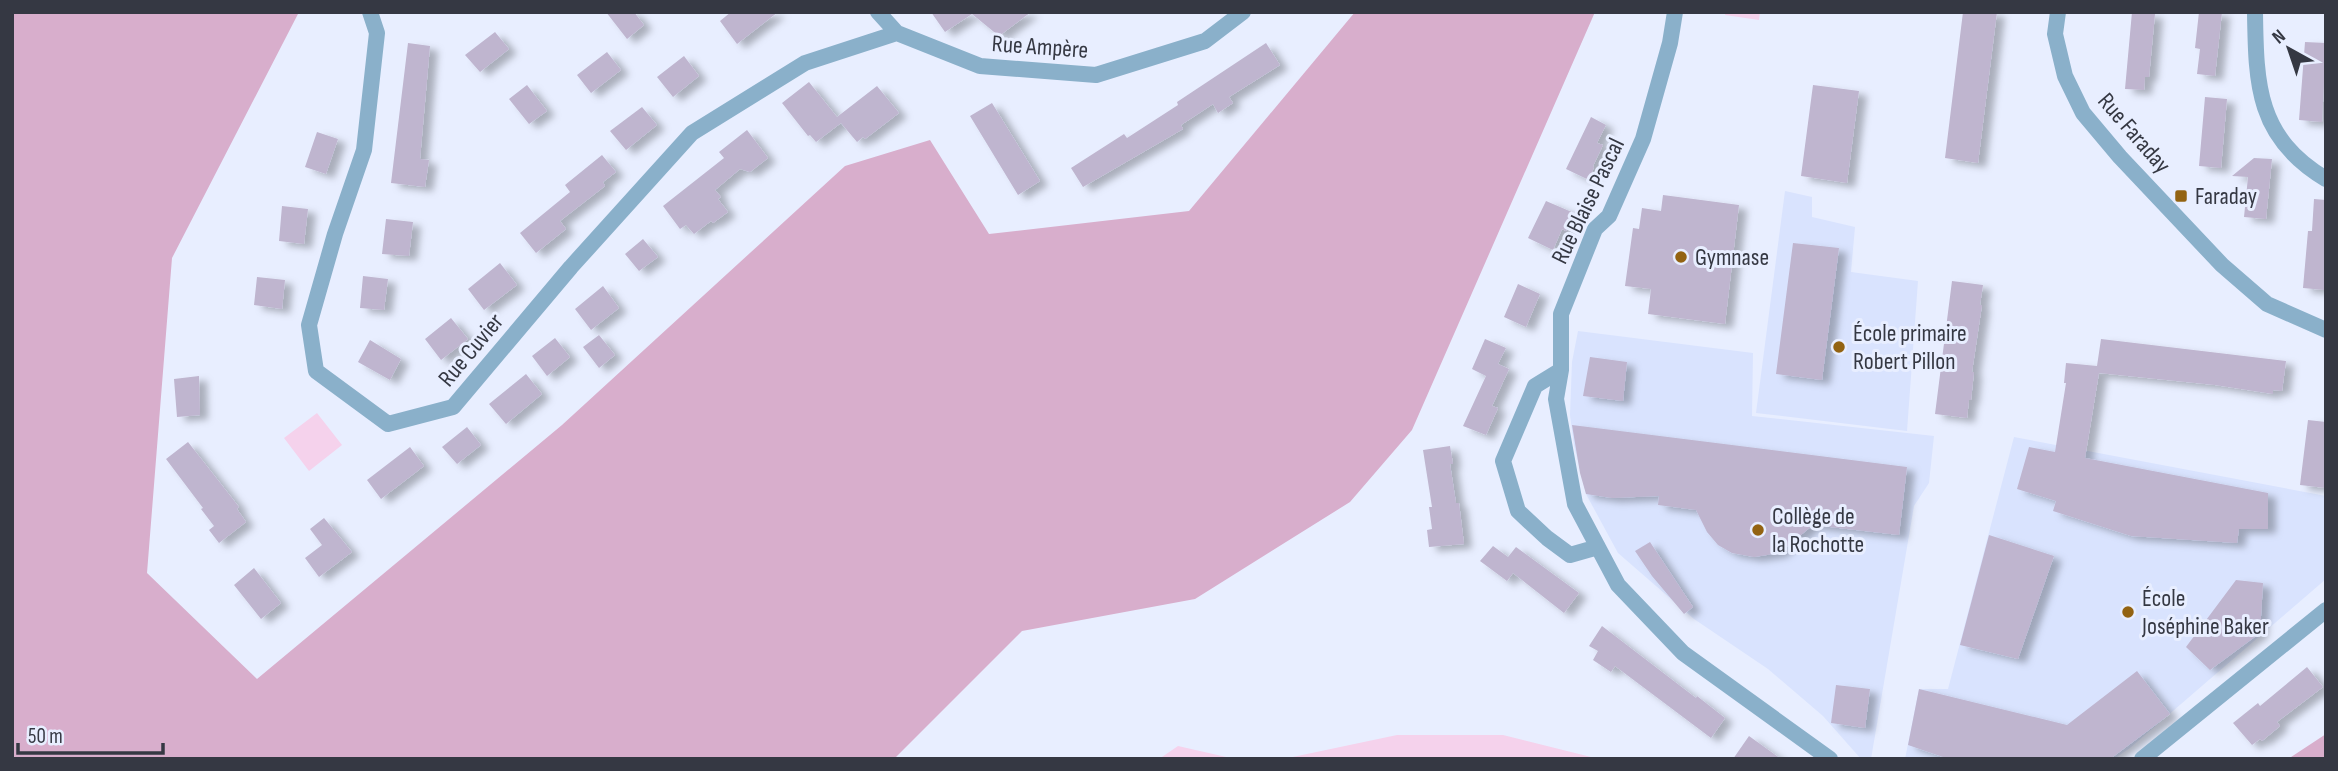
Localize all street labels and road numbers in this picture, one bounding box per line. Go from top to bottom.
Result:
street label: Rue Ampère [991,29,1089,65]
street label: Rue Faraday [2091,87,2177,179]
street label: Rue Blaise Pascal [1545,133,1631,269]
street label: Rue Cuvier [432,307,510,392]

